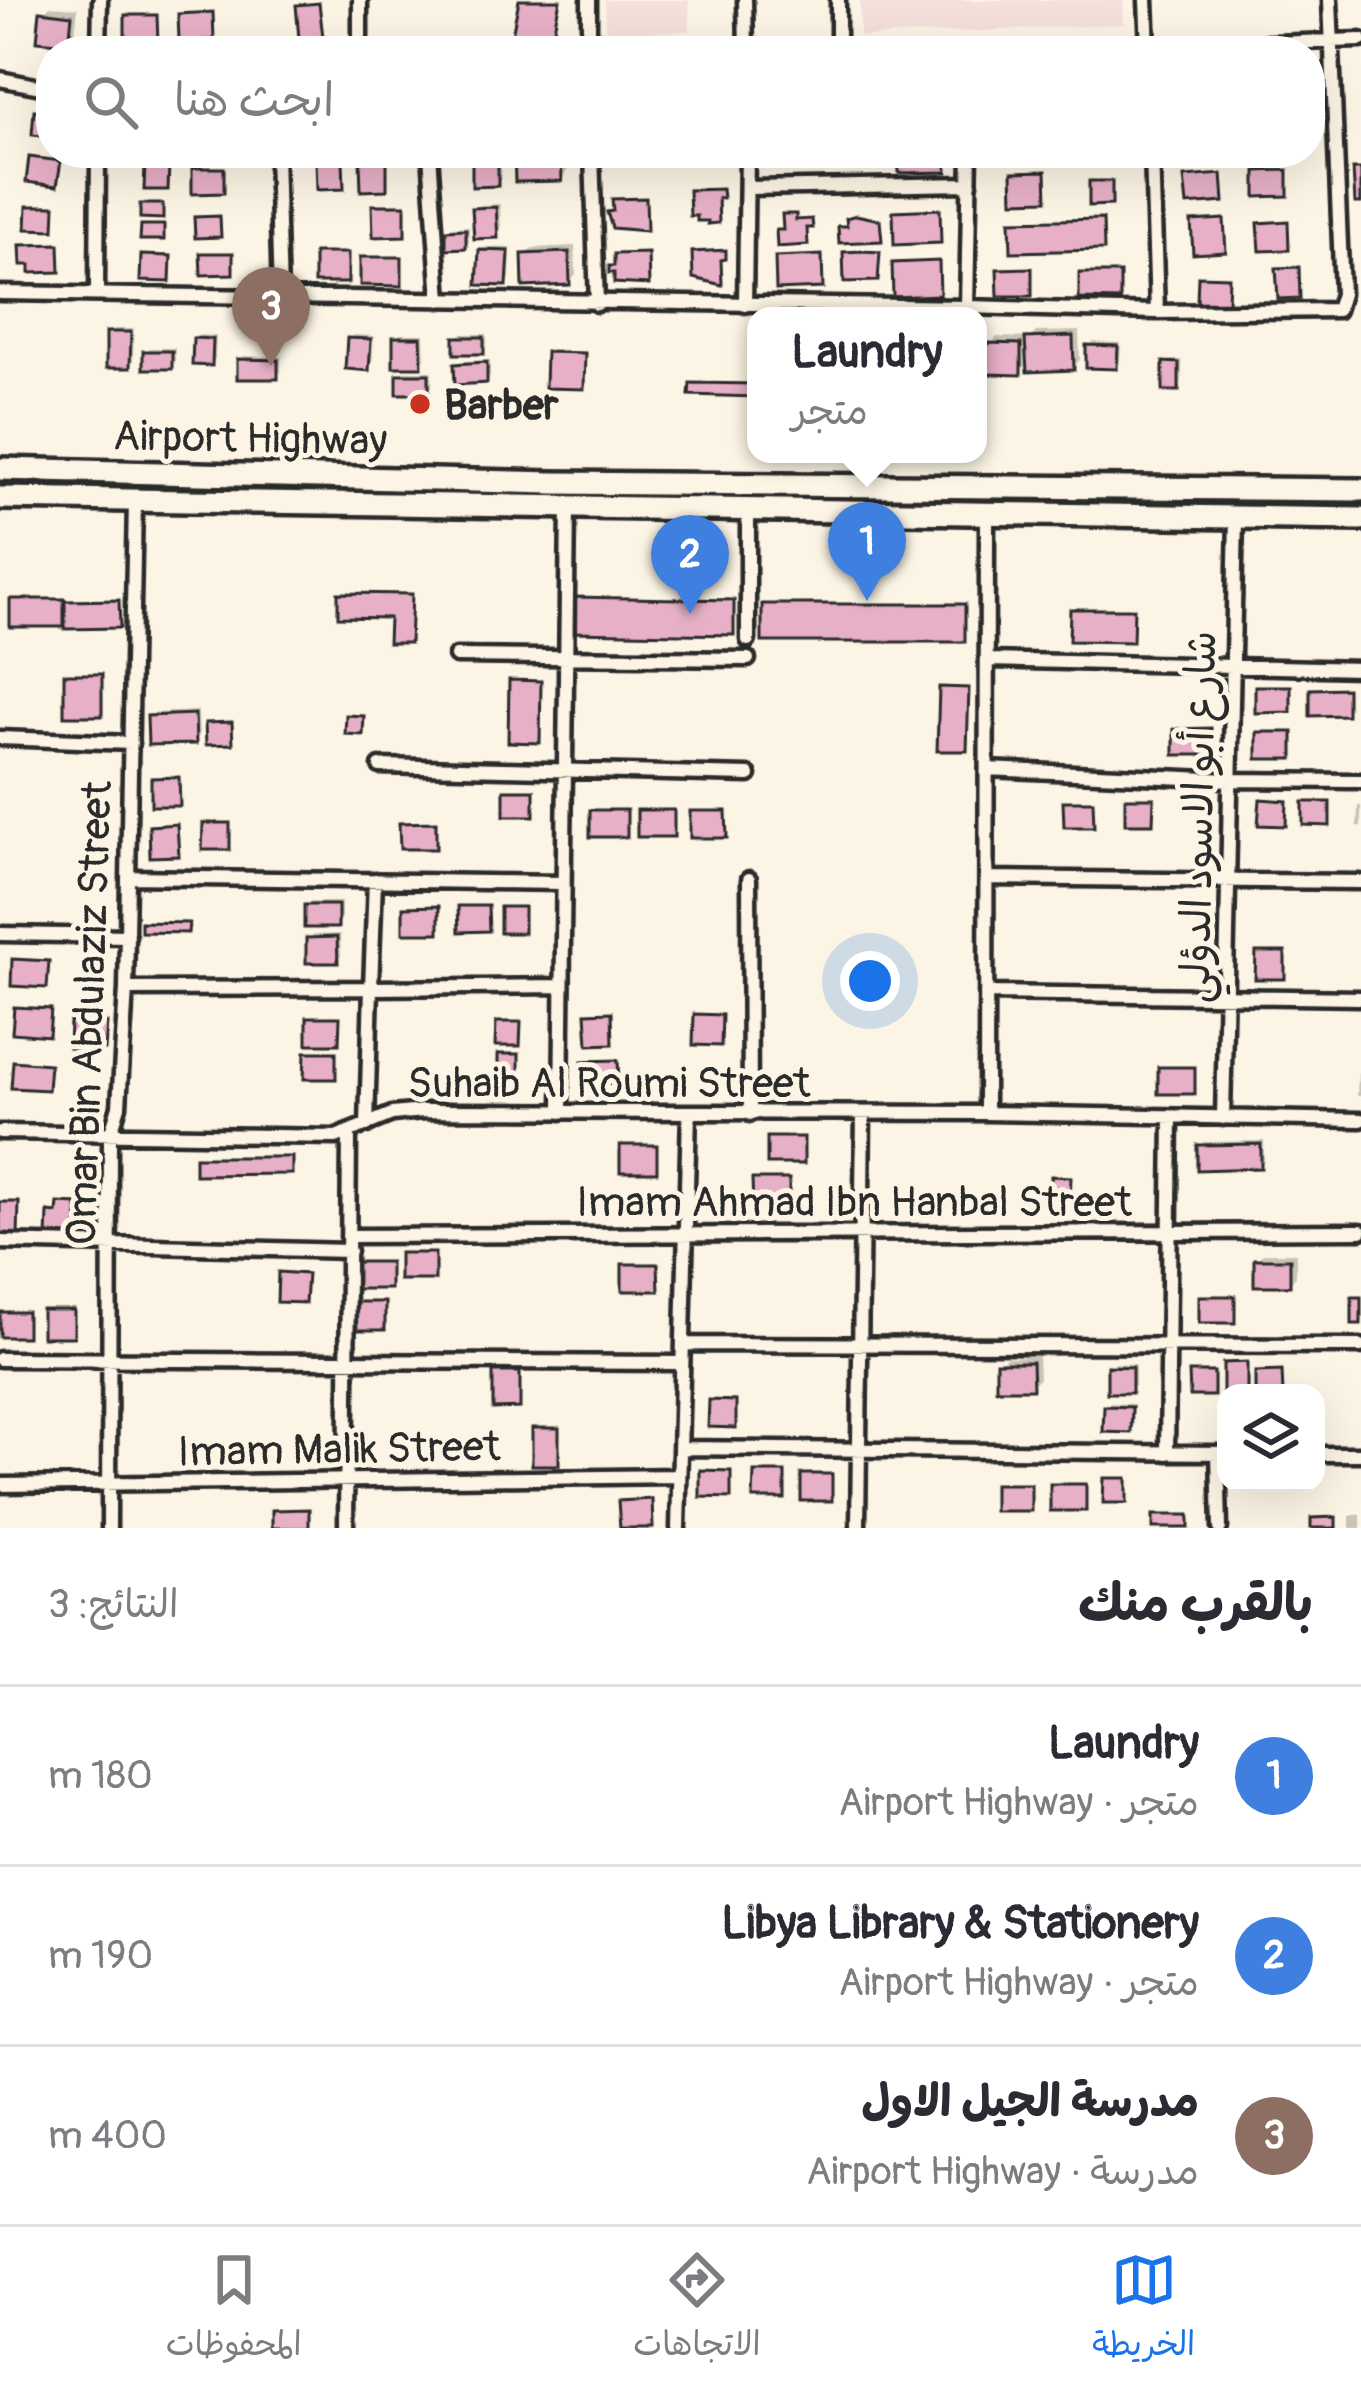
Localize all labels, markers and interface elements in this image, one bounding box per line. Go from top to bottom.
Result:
search box [36,36,1325,168]
icon: search [78,69,144,135]
text: ابحث هنا [174,73,334,129]
pin: 3 [232,267,310,366]
popup [747,307,987,463]
text: Laundry [792,325,942,381]
place label: Barber [444,380,560,432]
text: متجر [792,387,868,436]
marker: Barber [407,391,433,417]
street label: Airport Highway [112,411,388,467]
pin: 1 [828,502,906,601]
pin: 2 [651,515,729,614]
street label: شارع أبو الاسود الدؤلي [1170,630,1237,1004]
street label: Omar Bin Abdulaziz Street [56,780,124,1246]
your location [840,951,900,1011]
street label: Suhaib Al Roumi Street [408,1058,811,1110]
street label: Imam Ahmad Ibn Hanbal Street [576,1177,1132,1229]
map controls [1217,1384,1325,1492]
button: layers [1217,1384,1325,1492]
street label: Imam Malik Street [177,1421,501,1479]
text: بالقرب منك [1078,1572,1313,1636]
text: النتائج: 3 [48,1580,179,1629]
text: Laundry [1048,1716,1199,1772]
text: 180 m [48,1751,153,1800]
text: 1 [1266,1751,1282,1800]
text: متجر · Airport Highway [839,1778,1199,1827]
text: Libya Library & Stationery [721,1896,1199,1952]
text: 190 m [48,1931,153,1980]
text: 2 [1263,1931,1285,1980]
text: متجر · Airport Highway [839,1958,1199,2007]
text: مدرسة الجيل الاول [861,2074,1199,2130]
text: 400 m [48,2111,167,2160]
text: 3 [1263,2111,1285,2160]
text: مدرسة · Airport Highway [806,2147,1199,2196]
tab: المحفوظات [166,2247,302,2373]
tab: الاتجاهات [633,2247,761,2373]
tab: الخريطة [1092,2247,1195,2373]

